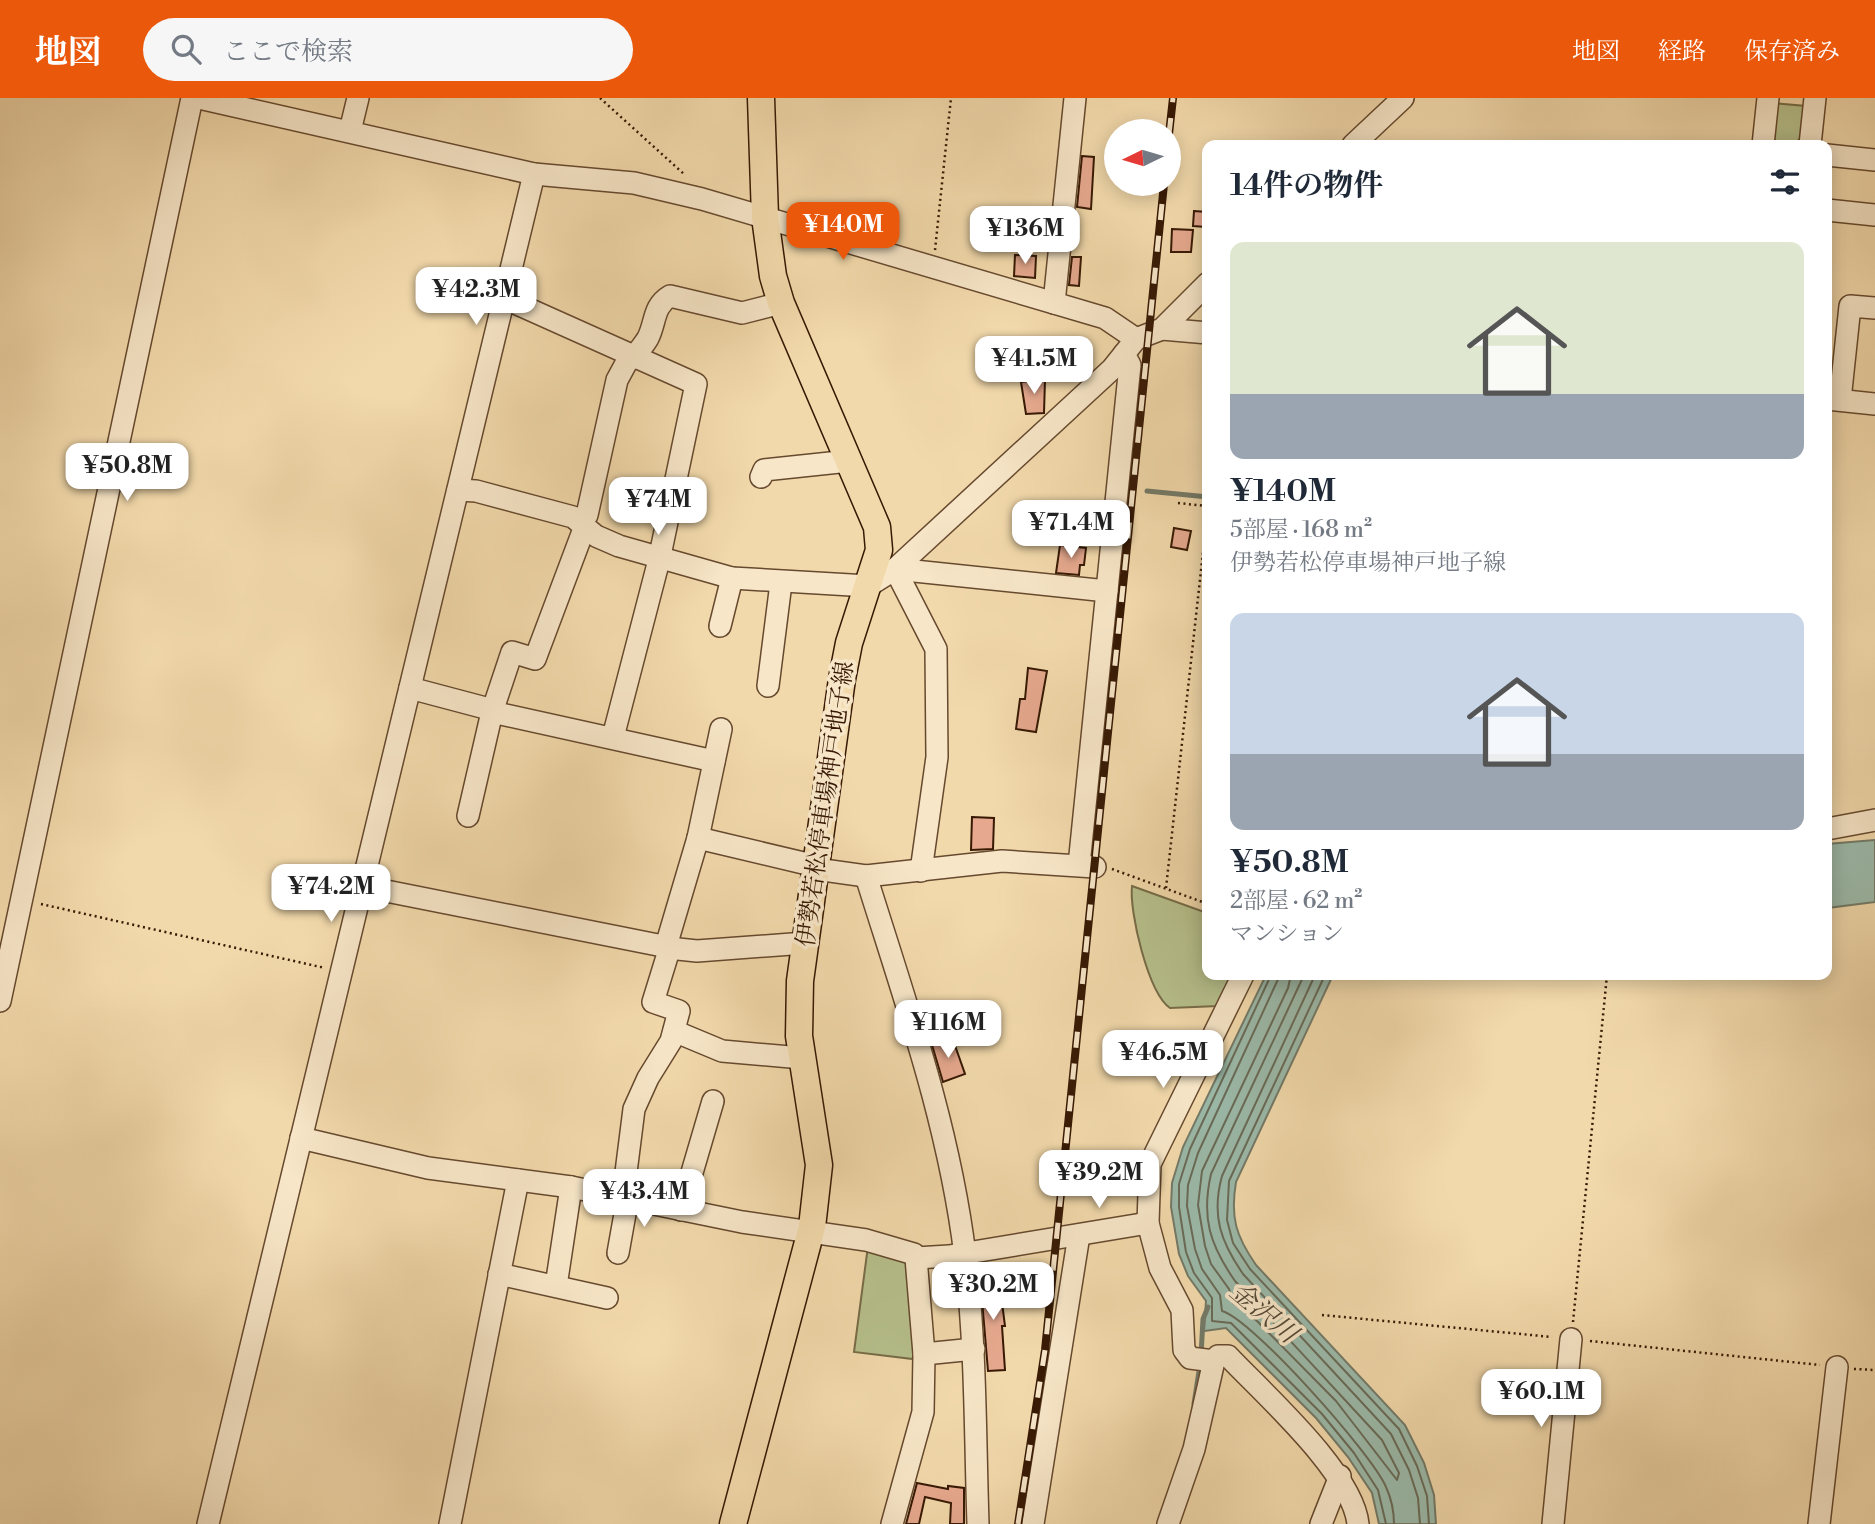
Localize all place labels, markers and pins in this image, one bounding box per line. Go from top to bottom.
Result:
pin: ¥140M [794,202,892,262]
pin: ¥136M [976,206,1074,266]
pin: ¥42.3M [419,268,533,327]
pin: ¥41.5M [977,336,1091,396]
pin: ¥50.8M [70,444,184,503]
pin: ¥74M [617,478,699,537]
pin: ¥71.4M [1014,500,1128,560]
pin: ¥74.2M [274,864,388,924]
pin: ¥116M [899,1000,997,1060]
pin: ¥46.5M [1106,1030,1220,1090]
pin: ¥39.2M [1042,1150,1156,1210]
pin: ¥43.4M [587,1170,701,1229]
pin: ¥30.2M [936,1262,1050,1322]
pin: ¥60.1M [1484,1370,1598,1429]

